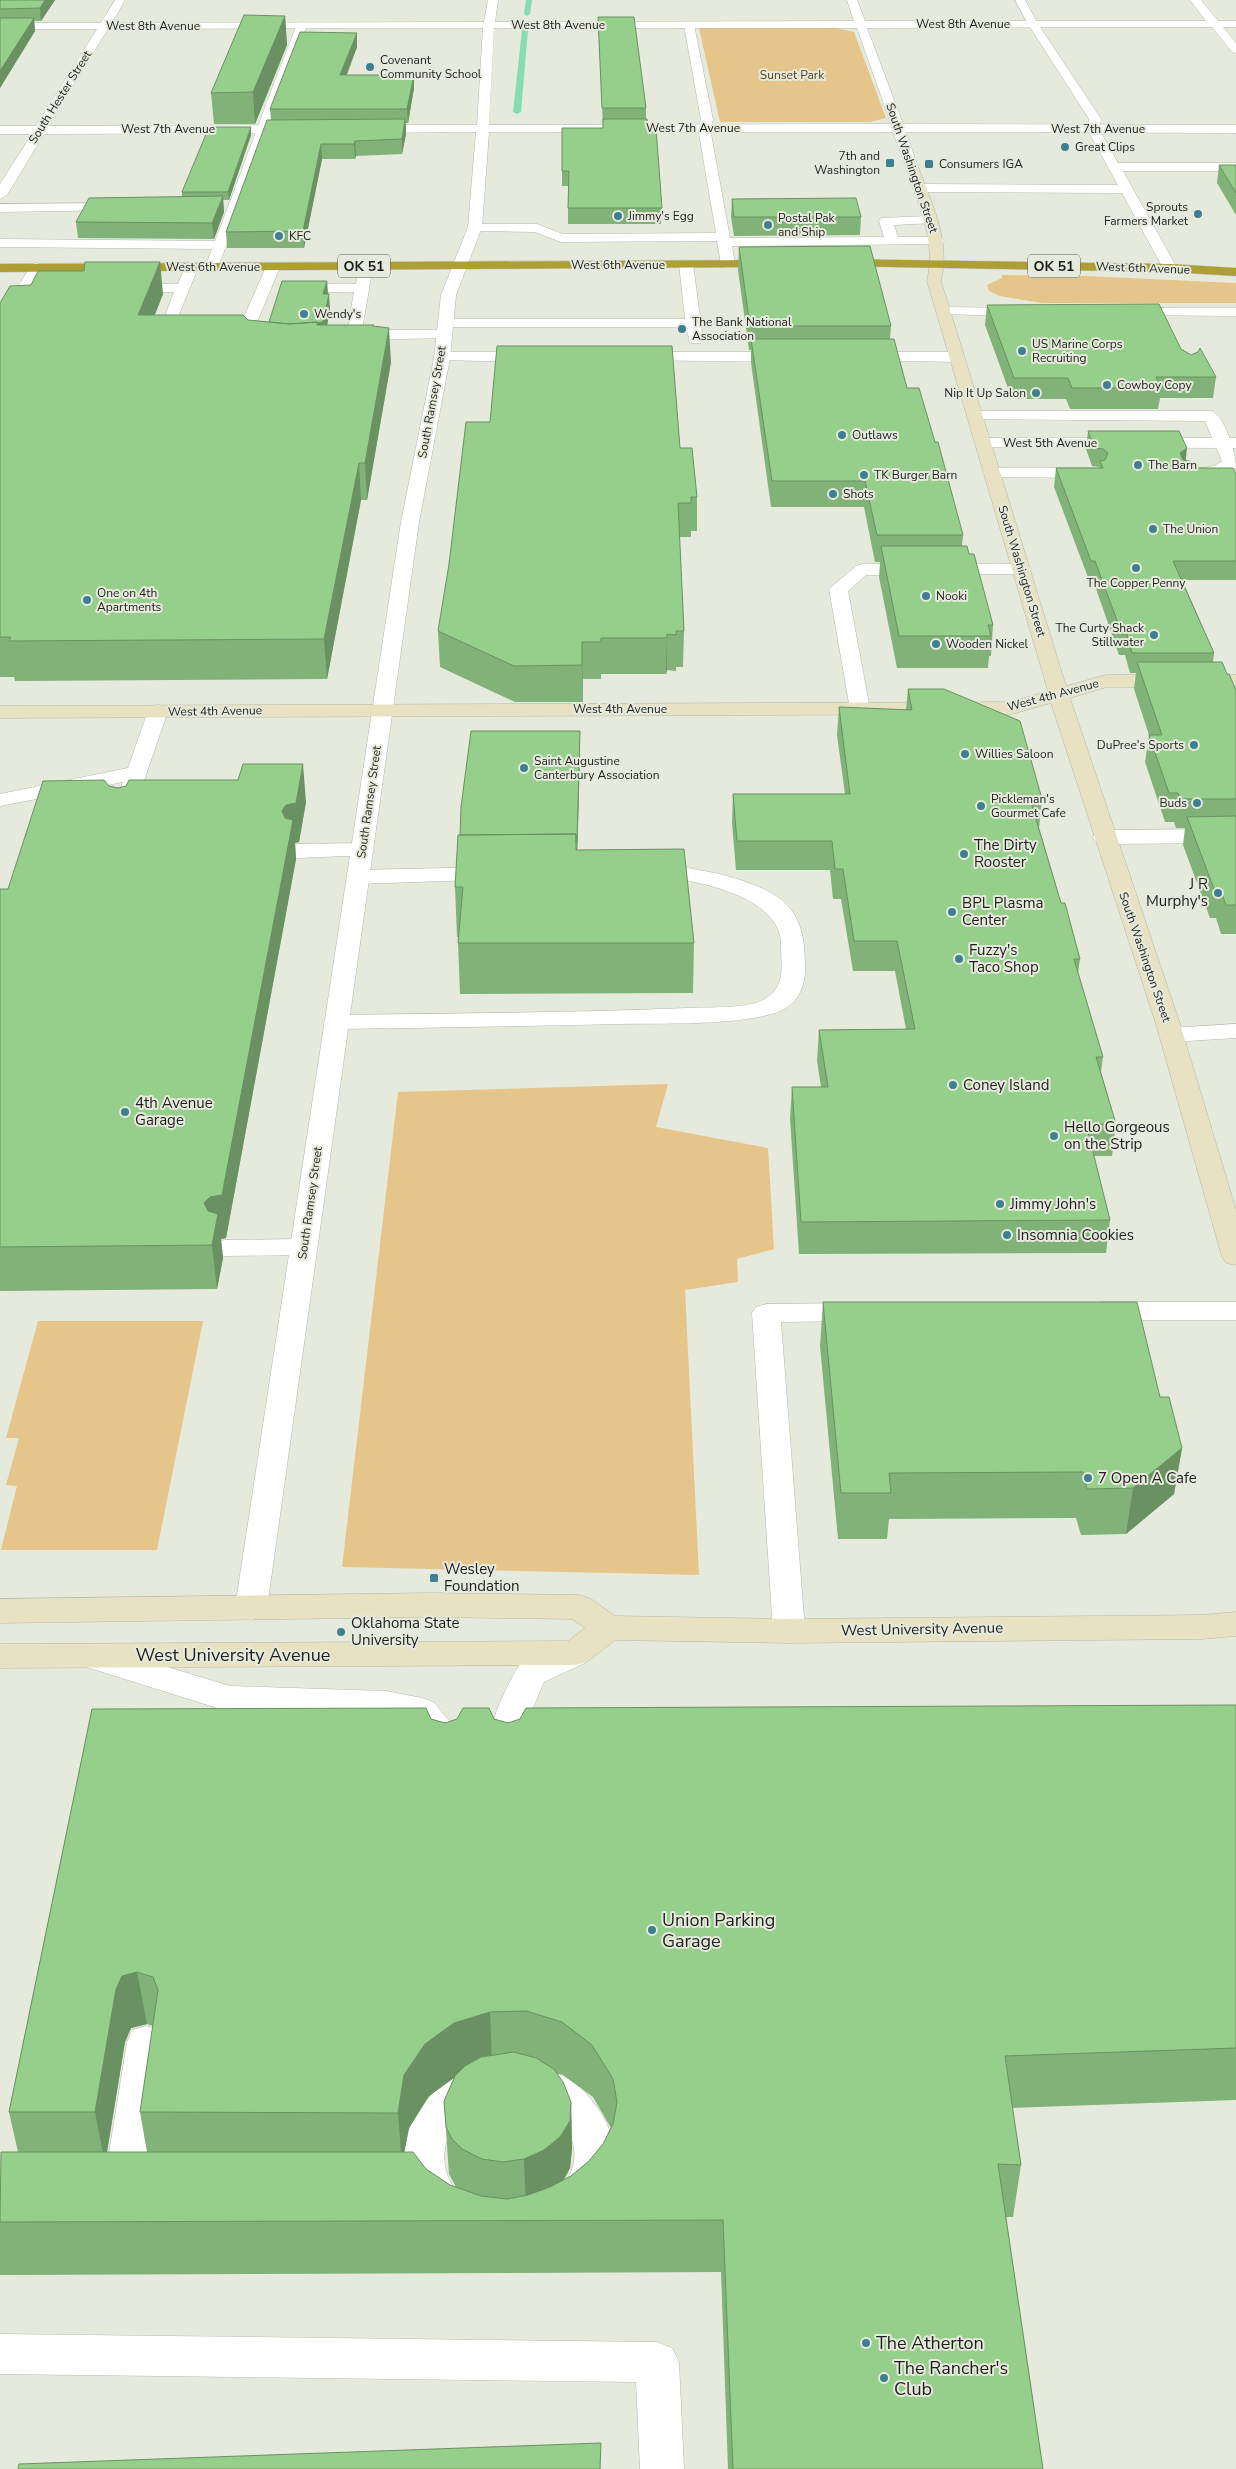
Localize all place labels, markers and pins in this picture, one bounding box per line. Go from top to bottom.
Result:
place label: Covenant Community School [380,52,482,82]
marker: Covenant Community School [364,61,376,73]
place label: Great Clips [1075,139,1135,155]
marker: Great Clips [1059,141,1071,153]
place label: 7th and Washington [814,148,880,178]
place label: Consumers IGA [939,156,1023,172]
marker: 7th and Washington [884,157,896,169]
marker: Consumers IGA [923,158,935,170]
place label: Sprouts Farmers Market [1104,199,1189,229]
place label: Jimmy's Egg [627,208,694,224]
marker: Sprouts Farmers Market [1192,208,1204,220]
marker: Jimmy's Egg [612,210,624,222]
place label: Postal Pak and Ship [778,210,836,240]
marker: Postal Pak and Ship [762,219,774,231]
place label: KFC [289,228,311,244]
marker: KFC [273,230,285,242]
place label: Wendy's [314,306,362,322]
marker: Wendy's [298,308,310,320]
place label: The Bank National Association [692,314,792,344]
marker: The Bank National Association [676,323,688,335]
place label: US Marine Corps Recruiting [1032,336,1123,366]
marker: US Marine Corps Recruiting [1016,345,1028,357]
place label: Cowboy Copy [1117,377,1192,393]
marker: Cowboy Copy [1101,379,1113,391]
place label: Nip It Up Salon [944,385,1026,401]
marker: Nip It Up Salon [1030,387,1042,399]
place label: Outlaws [852,427,898,443]
marker: Outlaws [836,429,848,441]
place label: The Barn [1148,457,1197,473]
marker: The Barn [1132,459,1144,471]
place label: TK Burger Barn [874,467,957,483]
marker: TK Burger Barn [858,469,870,481]
place label: Shots [843,486,874,502]
marker: Shots [827,488,839,500]
place label: The Union [1163,521,1218,537]
marker: The Union [1147,523,1159,535]
marker: The Copper Penny [1130,562,1142,574]
place label: The Copper Penny [1086,575,1186,591]
place label: One on 4th Apartments [97,585,162,615]
place label: Nooki [936,588,967,604]
marker: Nooki [920,590,932,602]
marker: One on 4th Apartments [81,594,93,606]
place label: The Curty Shack Stillwater [1056,620,1145,650]
marker: The Curty Shack Stillwater [1148,629,1160,641]
place label: Wooden Nickel [946,636,1029,652]
marker: Wooden Nickel [930,638,942,650]
place label: DuPree's Sports [1097,737,1184,753]
marker: DuPree's Sports [1188,739,1200,751]
place label: Willies Saloon [975,746,1054,762]
marker: Willies Saloon [959,748,971,760]
place label: Saint Augustine Canterbury Association [534,753,660,783]
marker: Saint Augustine Canterbury Association [518,762,530,774]
place label: Pickleman's Gourmet Cafe [991,791,1066,821]
place label: Buds [1159,795,1187,811]
marker: Buds [1191,797,1203,809]
marker: Pickleman's Gourmet Cafe [975,800,987,812]
place label: The Dirty Rooster [974,835,1037,872]
marker: The Dirty Rooster [958,848,970,860]
place label: J R Murphy's [1146,874,1208,911]
marker: J R Murphy's [1212,887,1224,899]
place label: BPL Plasma Center [962,893,1044,930]
marker: BPL Plasma Center [946,906,958,918]
place label: Fuzzy's Taco Shop [969,940,1039,977]
marker: Fuzzy's Taco Shop [953,953,965,965]
place label: Coney Island [963,1075,1050,1095]
marker: Coney Island [947,1079,959,1091]
place label: 4th Avenue Garage [135,1093,213,1130]
marker: 4th Avenue Garage [119,1106,131,1118]
place label: Hello Gorgeous on the Strip [1064,1117,1170,1154]
marker: Hello Gorgeous on the Strip [1048,1130,1060,1142]
place label: Jimmy John's [1009,1194,1096,1214]
marker: Jimmy John's [994,1198,1006,1210]
place label: Insomnia Cookies [1017,1225,1134,1245]
marker: Insomnia Cookies [1001,1229,1013,1241]
place label: 7 Open A Cafe [1098,1468,1197,1488]
marker: 7 Open A Cafe [1082,1472,1094,1484]
place label: Wesley Foundation [444,1559,520,1596]
marker: Wesley Foundation [428,1572,440,1584]
place label: Oklahoma State University [351,1613,459,1650]
marker: Oklahoma State University [335,1626,347,1638]
place label: Union Parking Garage [662,1908,775,1953]
marker: Union Parking Garage [646,1924,658,1936]
place label: The Atherton [876,2331,984,2355]
marker: The Atherton [860,2337,872,2349]
place label: The Rancher's Club [894,2356,1008,2401]
marker: The Rancher's Club [878,2372,890,2384]

